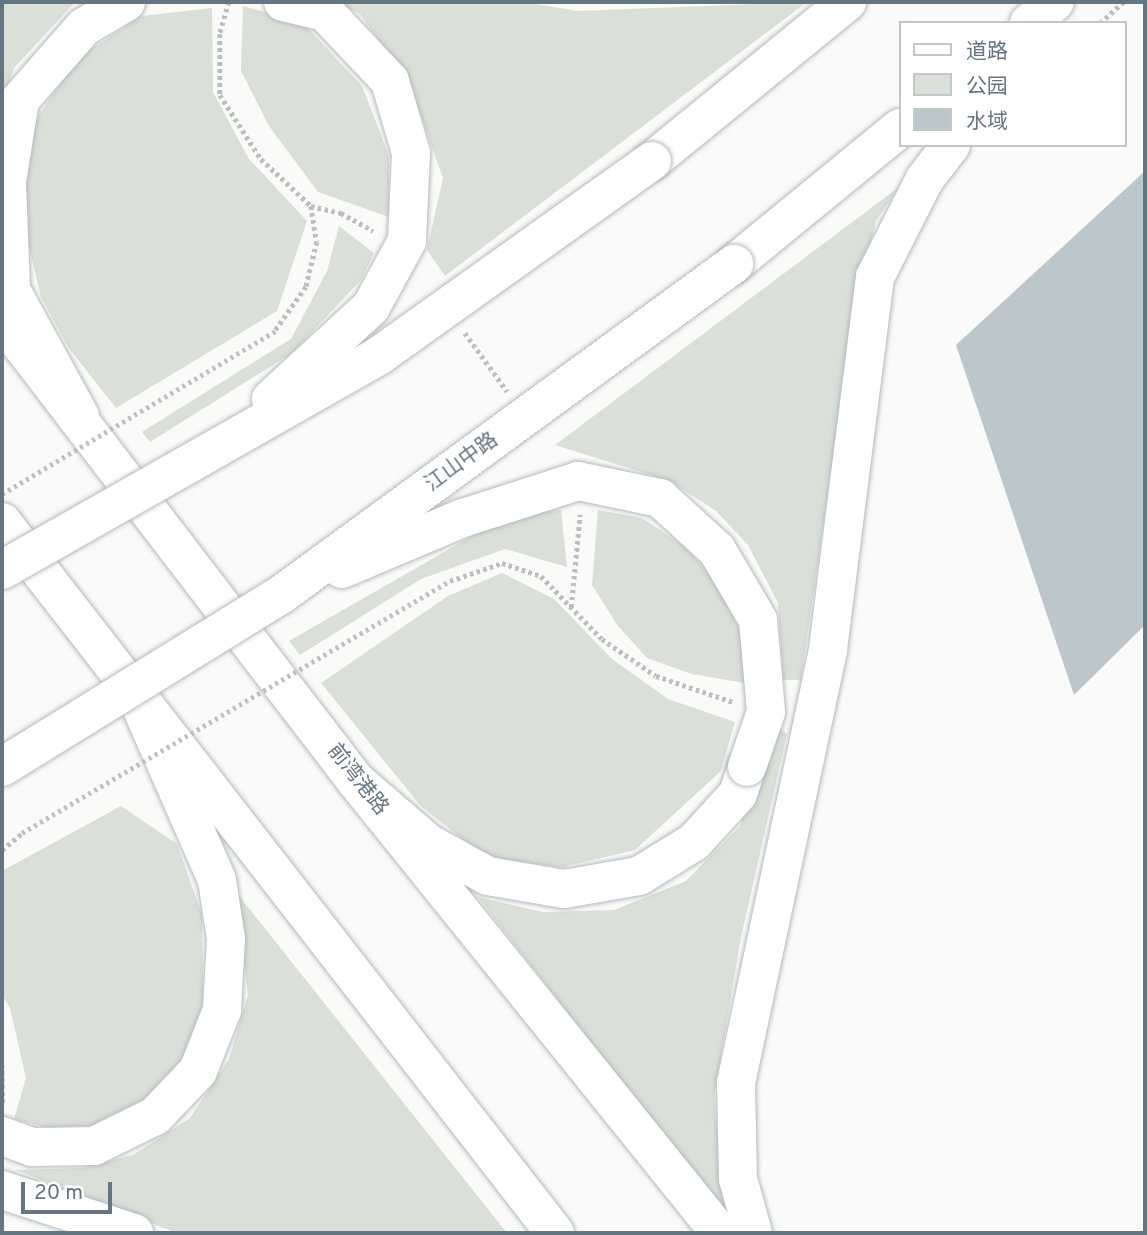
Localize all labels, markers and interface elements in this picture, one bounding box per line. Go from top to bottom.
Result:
legend [898,21,1126,147]
text: 道路 [966,39,1008,66]
text: 公园 [966,74,1008,101]
text: 水域 [966,109,1008,136]
street label: 江山中路 [421,428,503,498]
street label: 前湾港路 [321,739,393,821]
scale bar [24,1168,116,1212]
text: 20 m [34,1180,83,1207]

